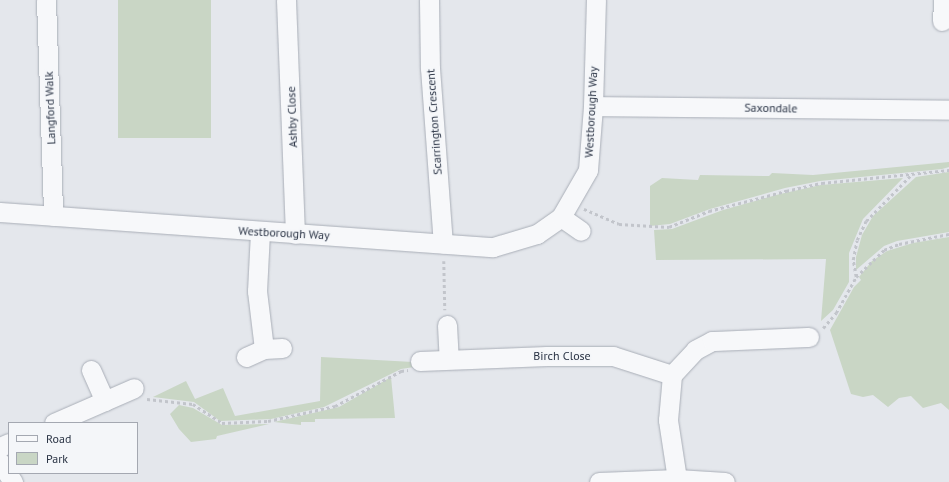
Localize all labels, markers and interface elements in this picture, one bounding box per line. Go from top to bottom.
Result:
street label: Westborough Way [581,66,601,158]
street label: Scarrington Crescent [423,69,445,175]
street label: Langford Walk [42,71,58,145]
street label: Ashby Close [284,86,300,148]
street label: Saxondale [744,100,798,116]
street label: Westborough Way [238,223,330,243]
street label: Birch Close [533,349,591,363]
legend [8,422,138,474]
text: Road [46,431,71,446]
text: Park [46,451,68,466]

